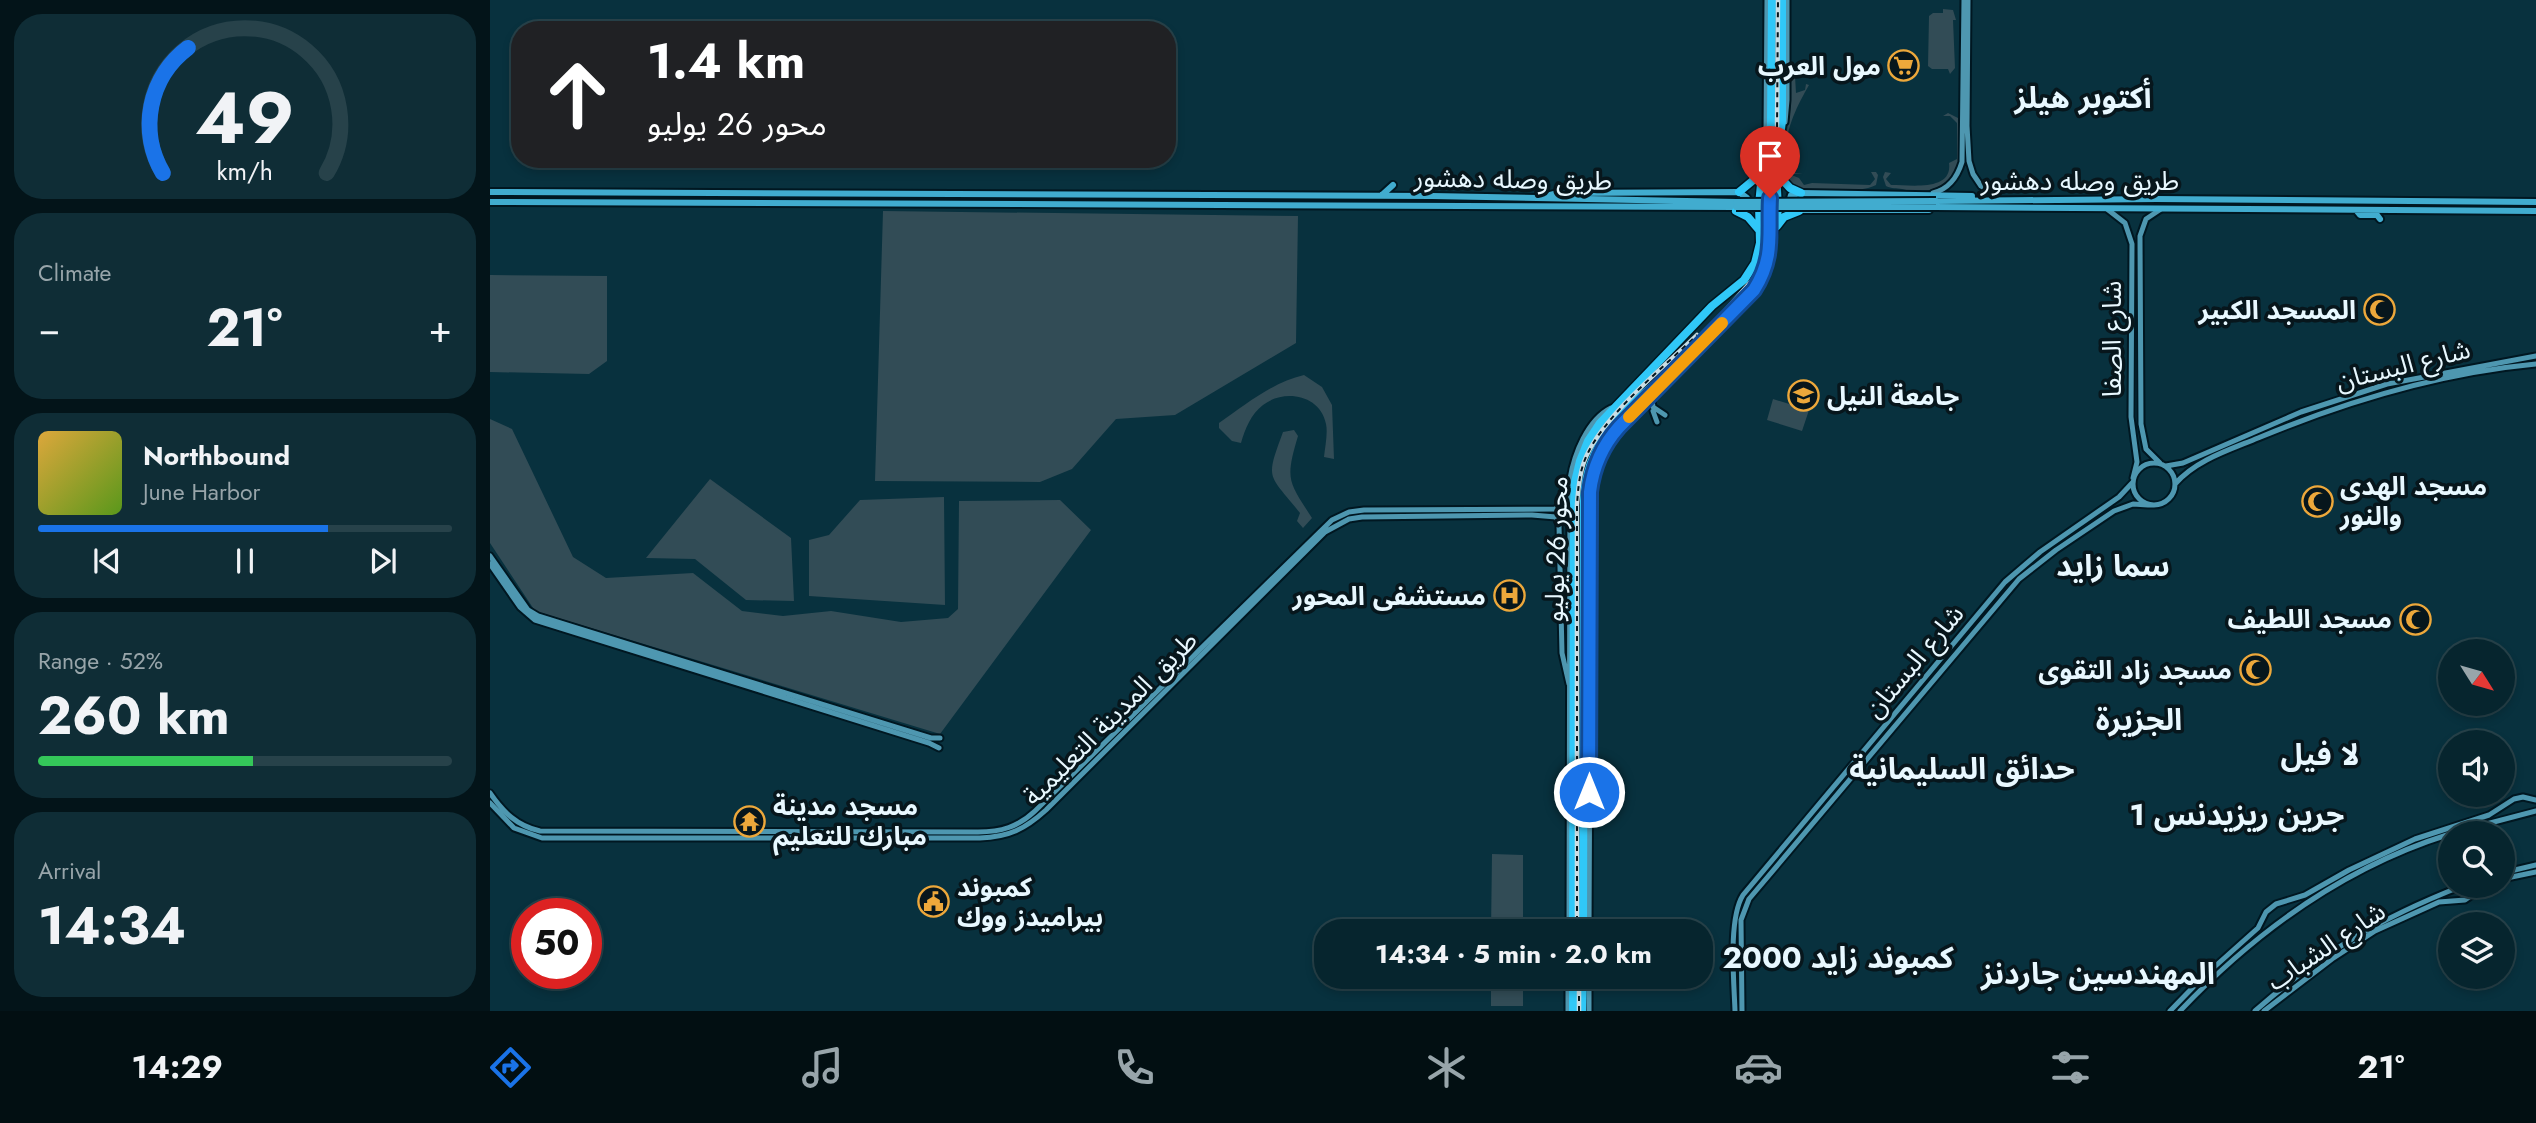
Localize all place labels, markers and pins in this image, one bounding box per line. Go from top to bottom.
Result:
place label: مول العرب [1758,47,1881,85]
supermarket icon: مول العرب [1887,49,1921,83]
pin [1740,126,1800,198]
place label: المسجد الكبير [2197,291,2356,329]
mosque icon: المسجد الكبير [2362,293,2396,327]
place label: جامعة النيل [1827,377,1959,415]
school or university icon: جامعة النيل [1787,379,1821,413]
place label: مسجد الهدى والنور [2339,467,2487,535]
mosque icon: مسجد الهدى والنور [2300,484,2334,518]
place label: مستشفى المحور [1292,577,1486,615]
hospital icon: مستشفى المحور [1492,579,1526,613]
place label: مسجد اللطيف [2228,600,2392,638]
mosque icon: مسجد اللطيف [2398,602,2432,636]
place label: مسجد زاد التقوى [2038,651,2232,689]
mosque icon: مسجد زاد التقوى [2238,653,2272,687]
place label: مسجد مدينة مبارك للتعليم [773,787,927,856]
temple icon: مسجد مدينة مبارك للتعليم [733,804,767,838]
place label: كمبوند بيراميدز ووك [957,868,1103,936]
public building icon: كمبوند بيراميدز ووك [917,885,951,919]

